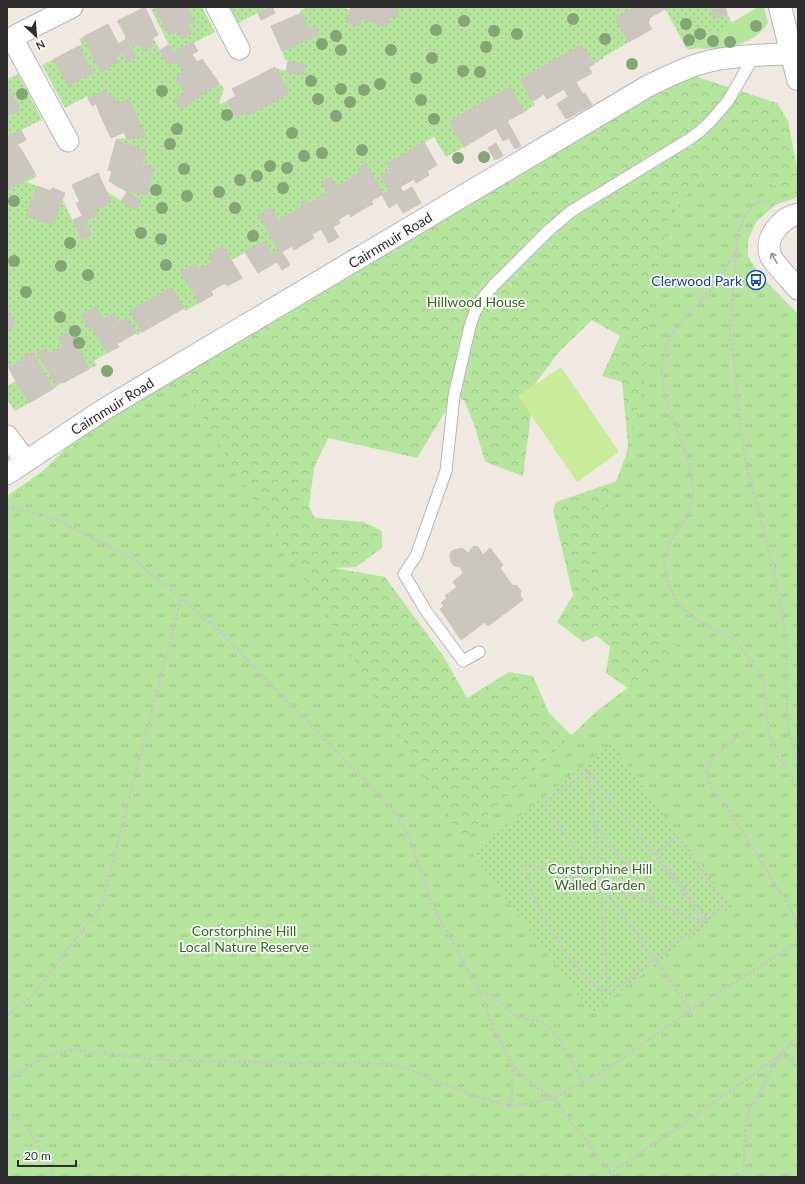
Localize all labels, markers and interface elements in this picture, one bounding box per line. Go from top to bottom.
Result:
north arrow [16,16,56,56]
text: N [34,38,47,53]
street label: Cairnmuir Road [345,208,435,272]
one-way arrow [770,252,777,264]
bus stop icon: Clerwood Park [745,269,767,291]
place label: Clerwood Park [651,272,743,289]
park label: Hillwood House [427,293,525,310]
street label: Cairnmuir Road [67,374,157,438]
park label: Corstorphine Hill Walled Garden [548,860,652,893]
park label: Corstorphine Hill Local Nature Reserve [179,922,309,955]
scale bar [18,1142,76,1168]
text: 20 m [24,1148,51,1163]

